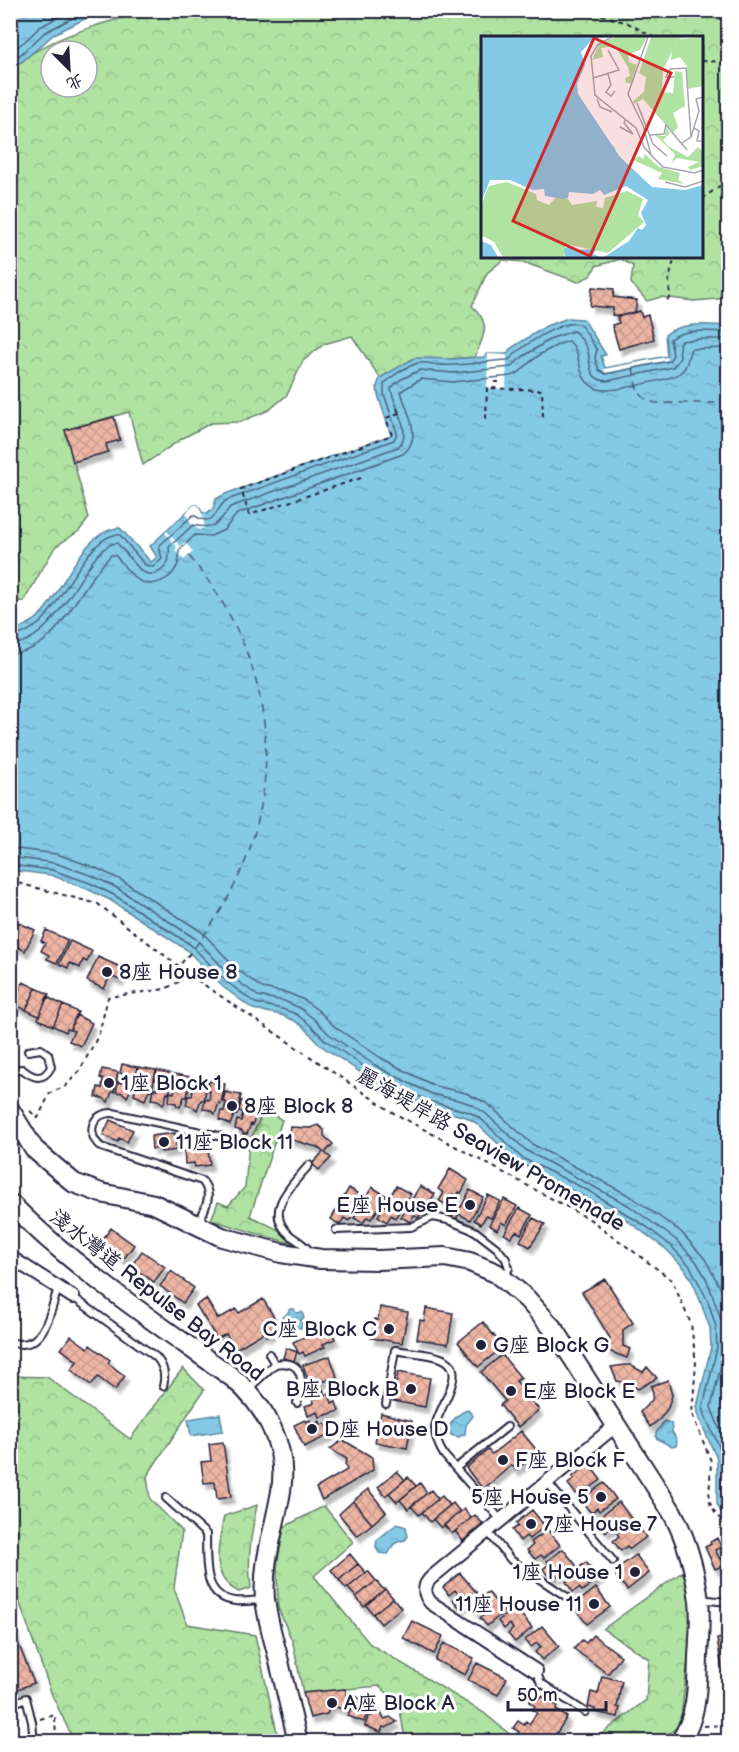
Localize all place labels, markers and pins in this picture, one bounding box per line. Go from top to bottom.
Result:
place label: 8座 House 8 [119,960,237,985]
marker: 8座 House 8 [100,965,114,979]
place label: 1座 Block 1 [121,1071,222,1096]
marker: 1座 Block 1 [102,1076,116,1090]
place label: 8座 Block 8 [244,1094,353,1119]
marker: 8座 Block 8 [225,1099,239,1113]
place label: 11座 Block 11 [176,1130,293,1155]
marker: 11座 Block 11 [157,1135,171,1149]
place label: E座 House E [336,1193,458,1218]
marker: E座 House E [463,1198,477,1212]
place label: C座 Block C [262,1317,377,1342]
marker: C座 Block C [382,1322,396,1336]
place label: G座 Block G [493,1333,609,1358]
marker: G座 Block G [474,1338,488,1352]
place label: B座 Block B [286,1377,399,1402]
place label: E座 Block E [523,1379,635,1404]
marker: B座 Block B [404,1382,418,1396]
marker: E座 Block E [504,1384,518,1398]
place label: D座 House D [324,1417,449,1442]
marker: D座 House D [305,1422,319,1436]
place label: F座 Block F [515,1448,625,1473]
marker: F座 Block F [496,1453,510,1467]
place label: 5座 House 5 [471,1485,589,1510]
marker: 5座 House 5 [594,1490,608,1504]
place label: 7座 House 7 [543,1512,658,1537]
marker: 7座 House 7 [524,1517,538,1531]
place label: 1座 House 1 [513,1560,623,1585]
marker: 1座 House 1 [628,1565,642,1579]
place label: 11座 House 11 [456,1592,582,1617]
marker: 11座 House 11 [587,1597,601,1611]
place label: A座 Block A [344,1691,454,1716]
marker: A座 Block A [325,1696,339,1710]

